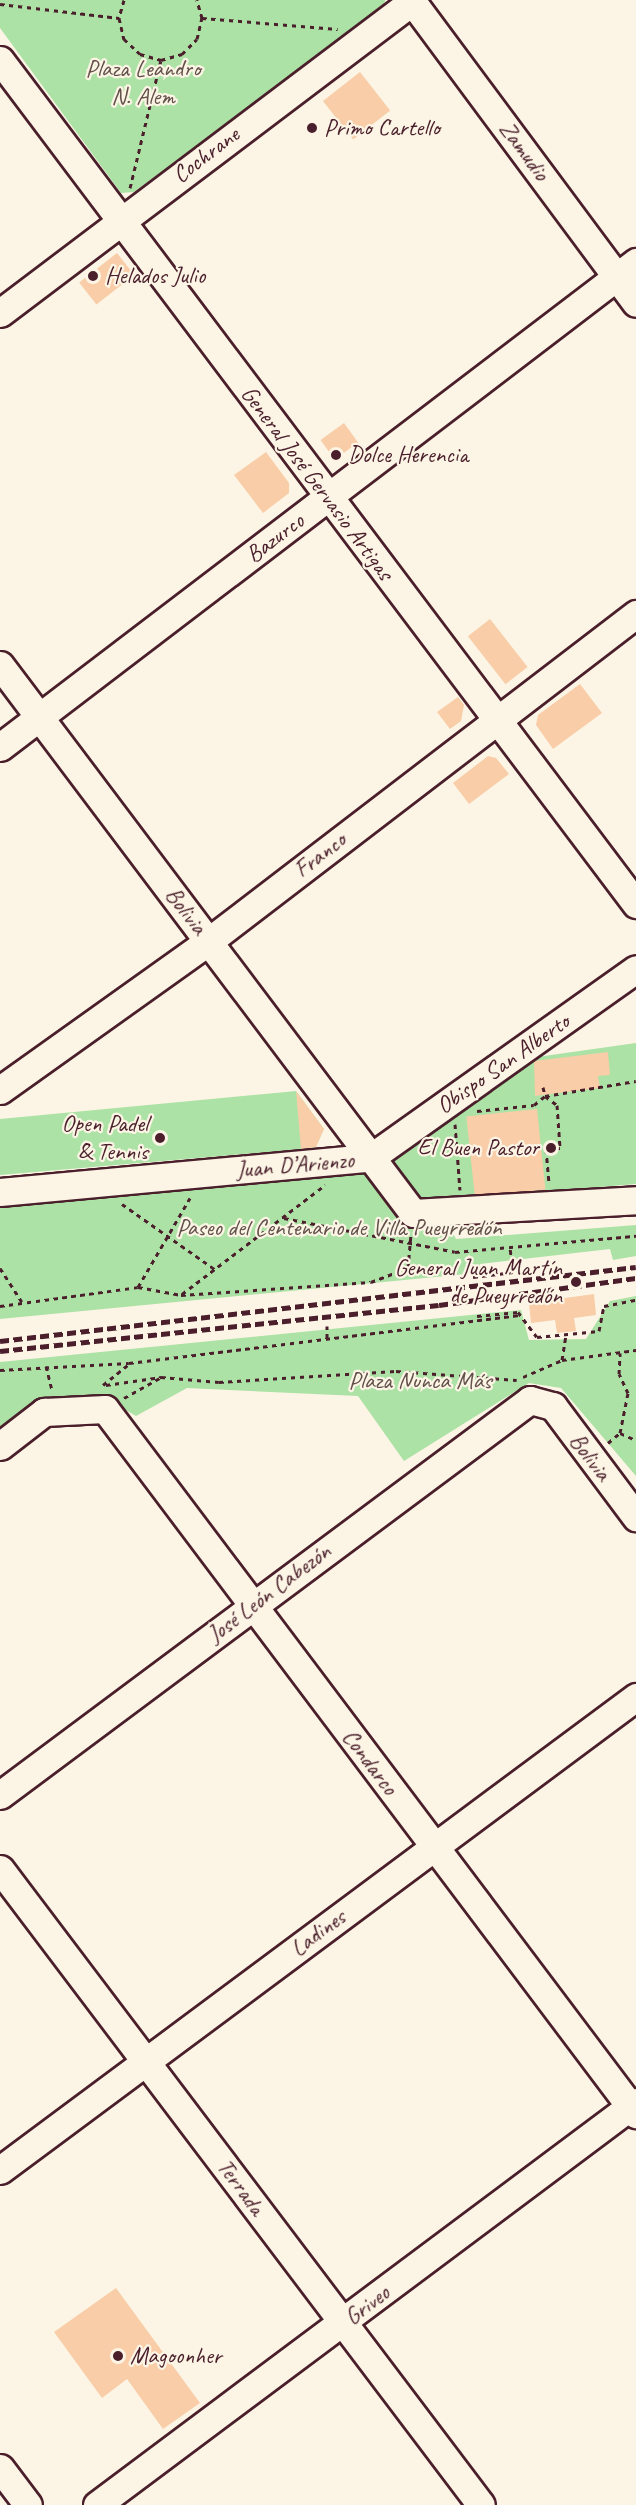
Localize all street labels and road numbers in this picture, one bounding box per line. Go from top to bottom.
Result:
street label: Zamudio [492,115,556,187]
street label: Cochrane [167,121,245,189]
street label: General José Gervasio Artigas [235,380,399,586]
street label: Bazurco [240,507,310,569]
street label: Franco [288,826,352,884]
street label: Bolivia [159,881,213,941]
street label: Obispo San Alberto [431,1007,575,1121]
street label: Juan D’Arienzo [235,1145,355,1185]
street label: Bolivia [563,1427,617,1487]
street label: José León Cabezón [201,1537,337,1649]
street label: Condarco [336,1723,404,1801]
street label: Ladines [285,1903,351,1963]
street label: Terrada [211,2153,271,2221]
street label: Griveo [339,2279,395,2331]

